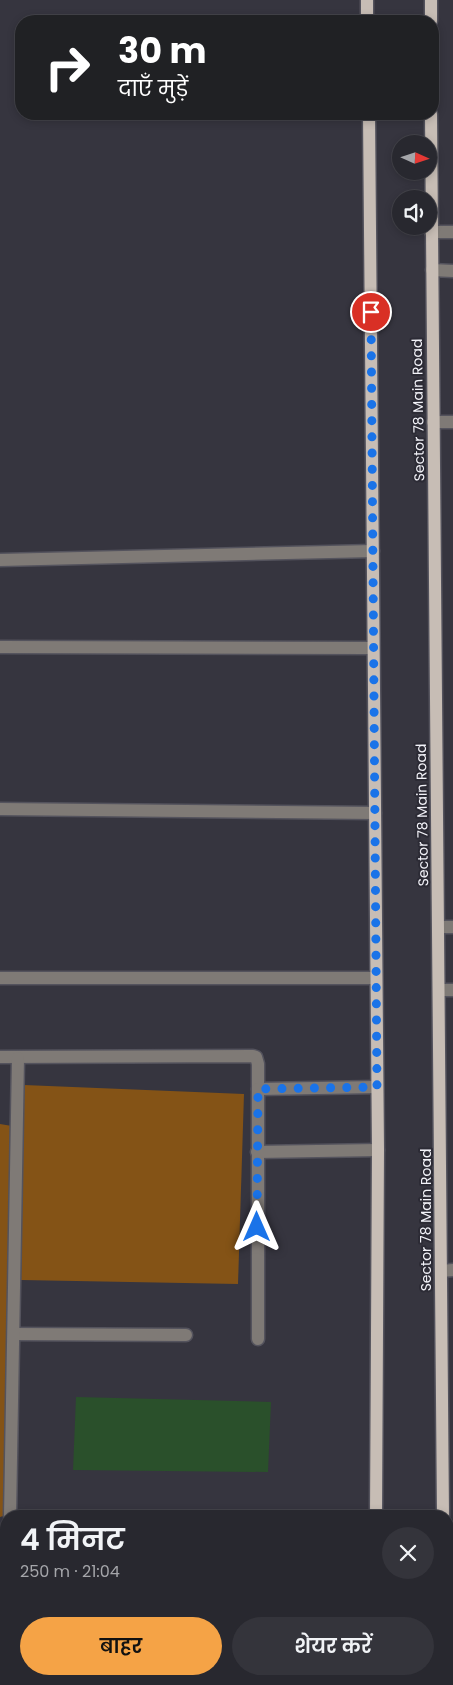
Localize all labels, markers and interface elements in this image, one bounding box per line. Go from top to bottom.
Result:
text: 30 m [118,26,206,75]
icon: right [35,35,100,100]
text: दाएँ मुड़ें [118,73,188,104]
north arrow [392,135,438,180]
map controls [392,135,437,235]
button: sound [392,190,437,235]
pin [350,291,392,333]
icon: arrive [357,298,385,326]
street label: Sector 78 Main Road [407,338,429,482]
street label: Sector 78 Main Road [411,743,433,887]
street label: Sector 78 Main Road [416,1149,436,1291]
position arrow [230,1200,282,1252]
text: 4 मिनट [20,1518,125,1561]
button: close [382,1527,434,1579]
text: 250 m · 21:04 [20,1560,120,1583]
button: बाहर [20,1617,222,1675]
button: शेयर करें [232,1617,434,1675]

